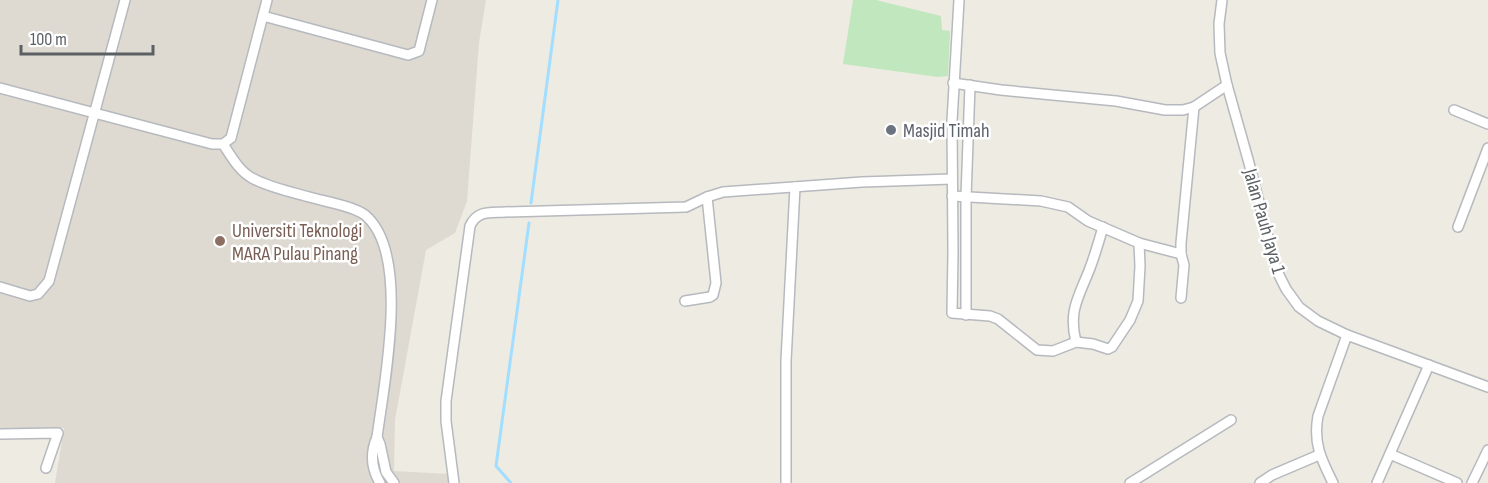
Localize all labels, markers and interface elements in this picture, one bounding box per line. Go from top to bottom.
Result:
scale bar [21,18,153,56]
text: 100 m [30,29,67,50]
place label: Masjid Timah [903,119,990,143]
marker: Masjid Timah [884,123,898,137]
street label: Jalan Pauh Jaya 1 [1237,165,1290,276]
place label: Universiti Teknologi MARA Pulau Pinang [232,219,362,266]
marker: Universiti Teknologi MARA Pulau Pinang [213,234,227,248]

